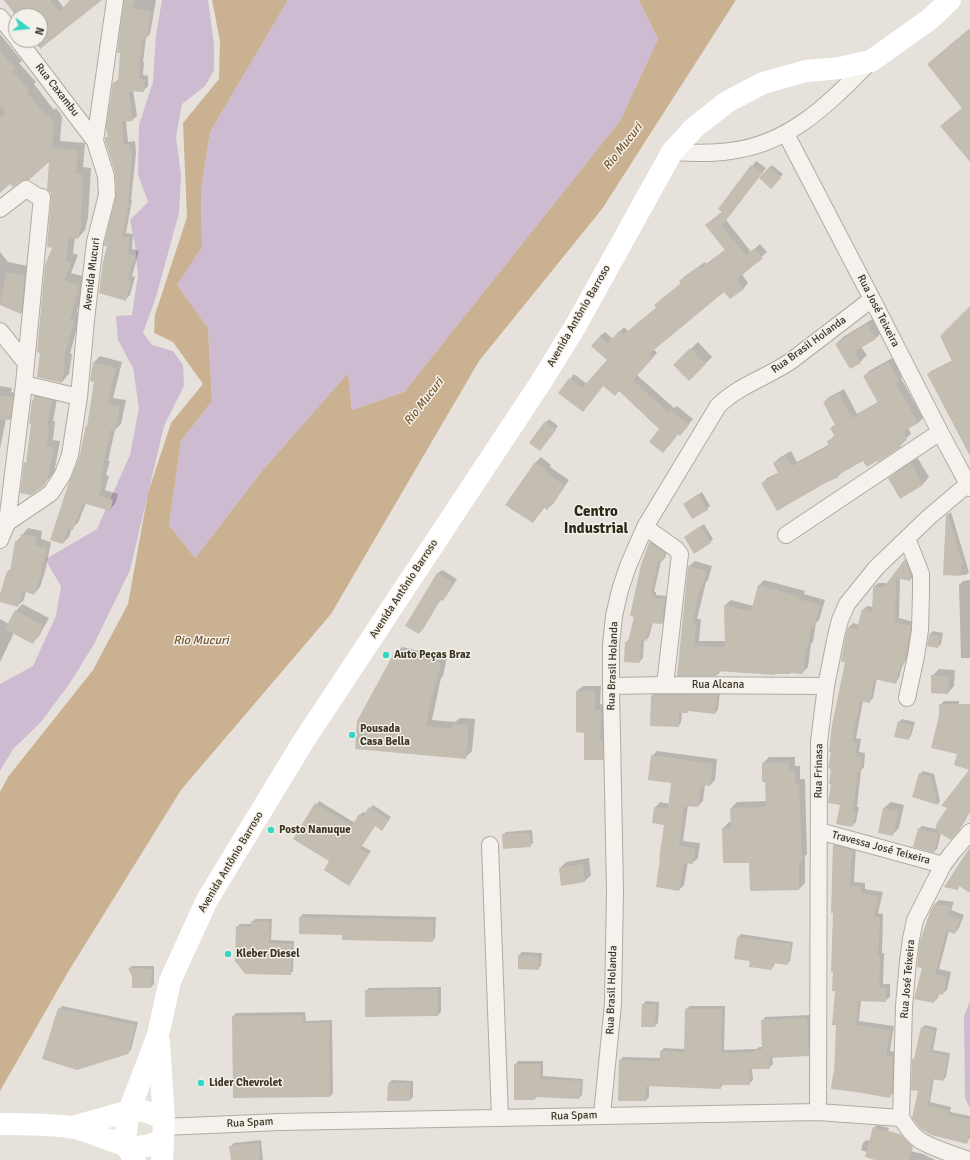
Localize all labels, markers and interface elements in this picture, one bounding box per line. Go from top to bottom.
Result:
north arrow [8,8,48,48]
text: N [32,26,46,36]
street label: Rua Caxambu [32,61,82,119]
water label: Rio Mucuri [600,121,646,173]
street label: Avenida Mucuri [81,237,103,311]
street label: Avenida Antônio Barroso [544,263,614,369]
street label: Rua José Teixeira [854,273,902,349]
street label: Rua Brasil Holanda [769,313,849,377]
water label: Rio Mucuri [401,376,447,428]
district label: Centro Industrial [564,503,628,538]
street label: Avenida Antônio Barroso [367,537,441,641]
street label: Rua Brasil Holanda [605,621,621,711]
water label: Rio Mucuri [173,634,229,648]
place label: Auto Peças Braz [394,648,470,662]
marker: Auto Peças Braz [381,650,391,660]
street label: Rua Alcana [692,678,744,692]
place label: Pousada Casa Bella [360,722,410,748]
marker: Pousada Casa Bella [347,730,357,740]
street label: Rua Frinasa [812,743,826,799]
street label: Avenida Antônio Barroso [196,809,266,915]
place label: Posto Nanuque [279,823,351,837]
marker: Posto Nanuque [266,825,276,835]
street label: Travessa José Teixeira [830,828,932,868]
street label: Rua José Teixeira [898,939,918,1019]
street label: Rua Brasil Holanda [604,945,620,1035]
place label: Kleber Diesel [236,947,300,961]
marker: Kleber Diesel [223,949,233,959]
place label: Lider Chevrolet [209,1076,282,1090]
marker: Lider Chevrolet [196,1078,206,1088]
street label: Rua Spam [550,1109,598,1123]
street label: Rua Spam [226,1115,274,1131]

